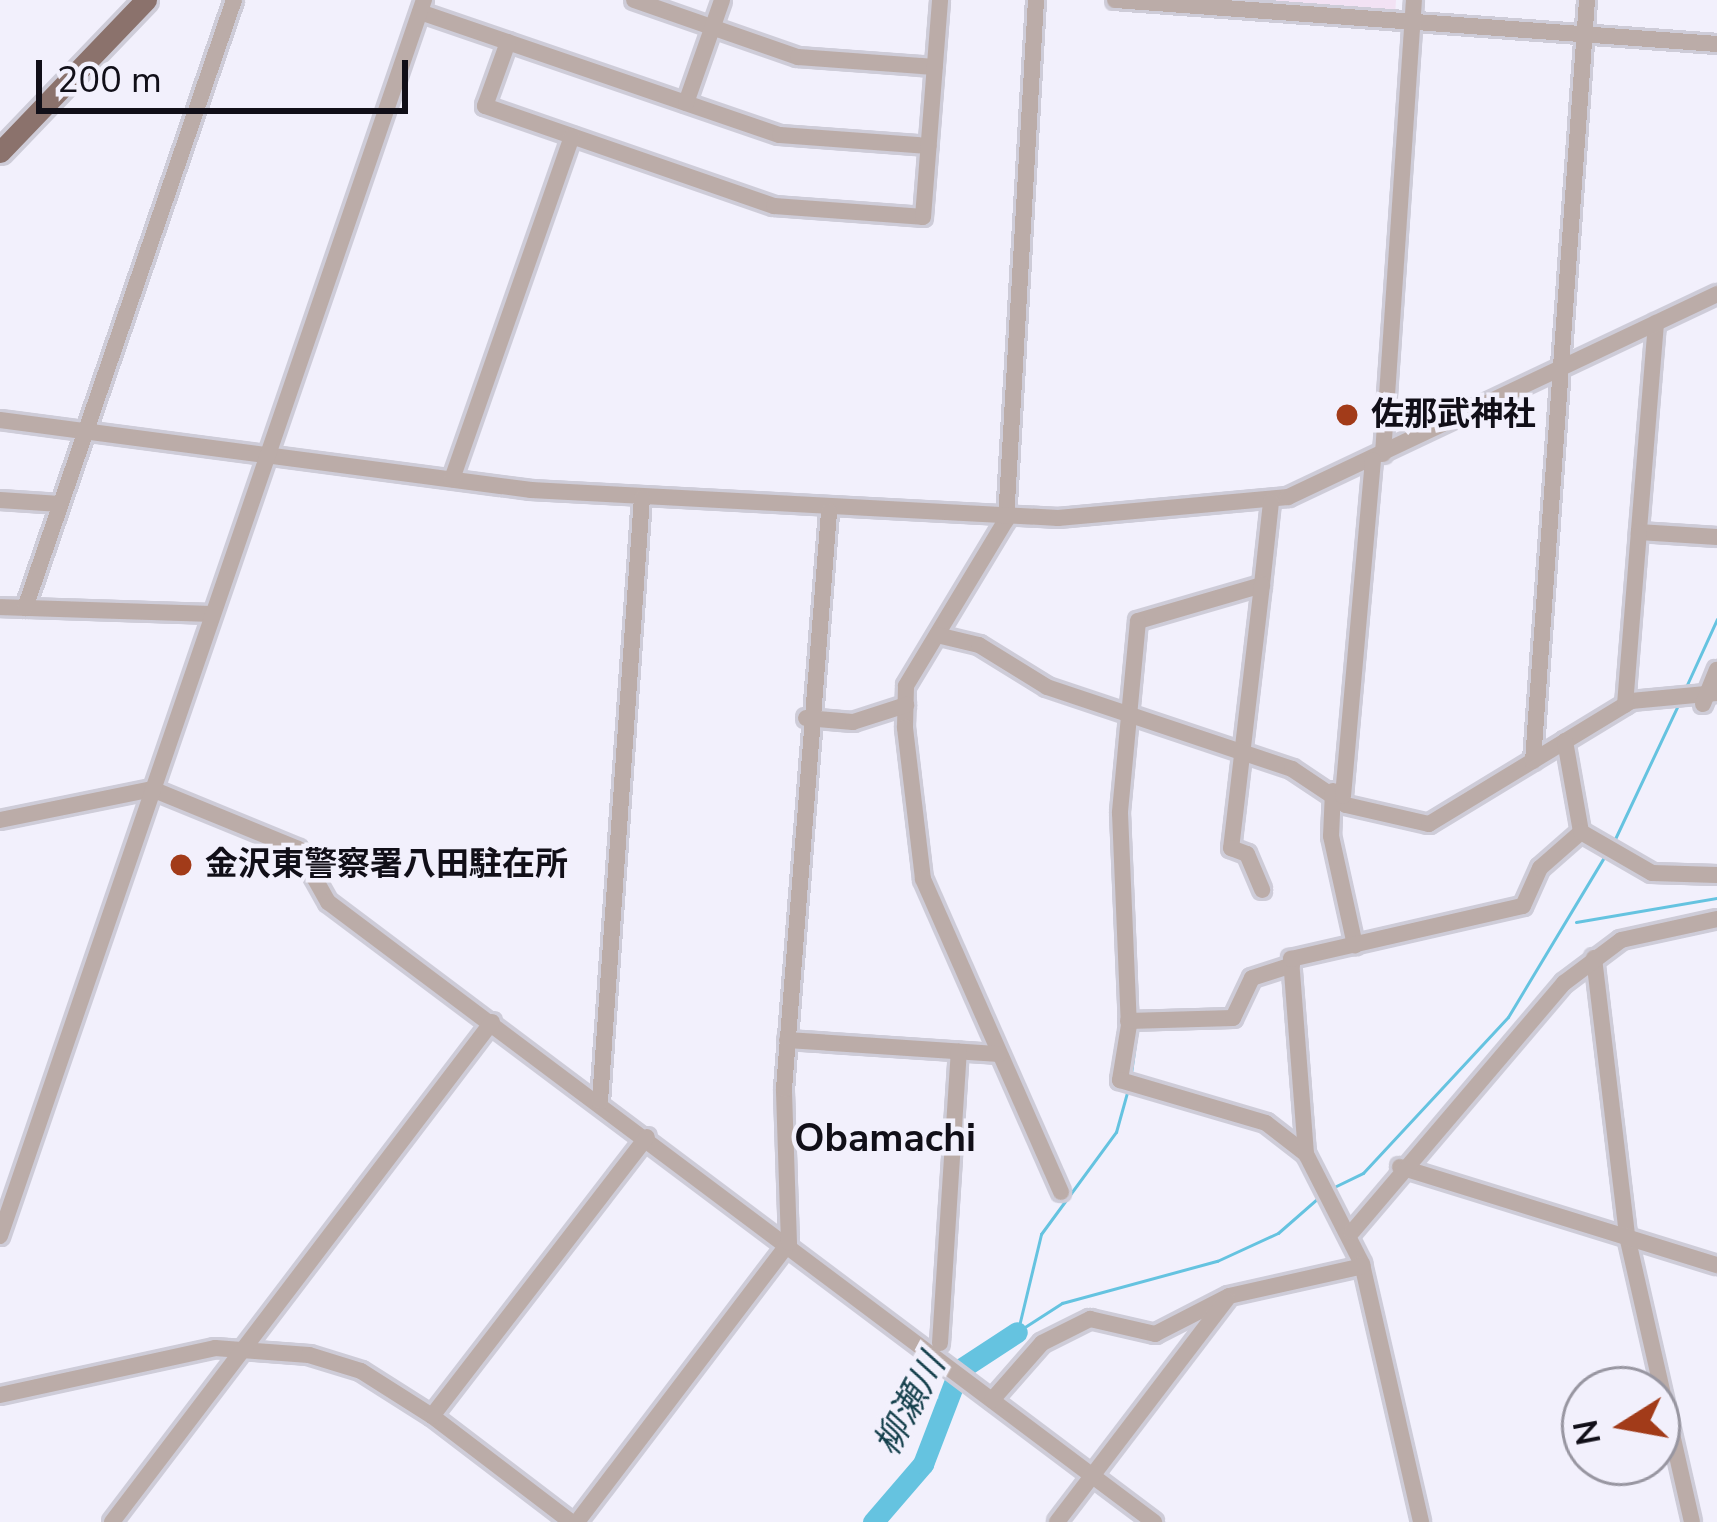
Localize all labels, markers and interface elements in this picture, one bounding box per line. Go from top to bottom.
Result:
scale bar [42,36,414,110]
text: 200 m [57,56,162,105]
place label: 佐那武神社 [1371,395,1536,435]
marker: 佐那武神社 [1334,402,1360,428]
place label: 金沢東警察署八田駐在所 [205,845,568,885]
marker: 金沢東警察署八田駐在所 [168,852,194,878]
district label: Obamachi [794,1116,976,1162]
water label: 柳瀬川 [866,1347,954,1463]
north arrow [1561,1366,1681,1486]
text: N [1564,1416,1613,1449]

